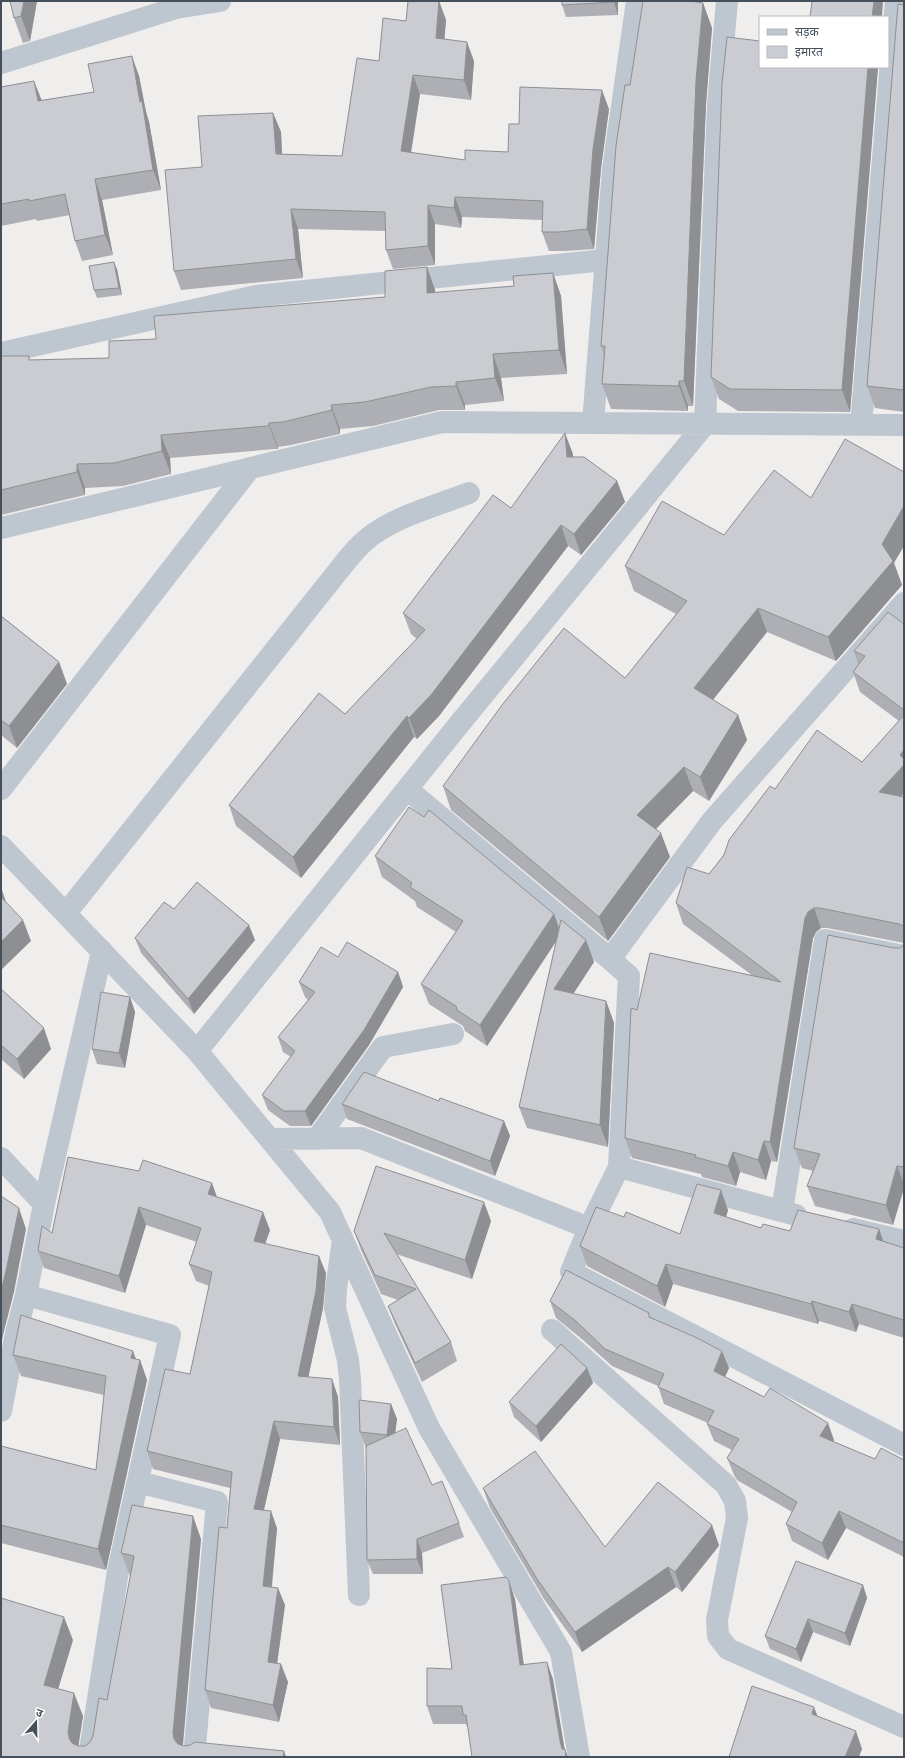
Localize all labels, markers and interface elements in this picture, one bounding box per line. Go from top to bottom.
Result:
legend [759,16,889,68]
text: सड़क [795,24,820,39]
text: इमारत [795,44,824,59]
north arrow [16,1702,56,1742]
text: उ [34,1705,45,1720]

